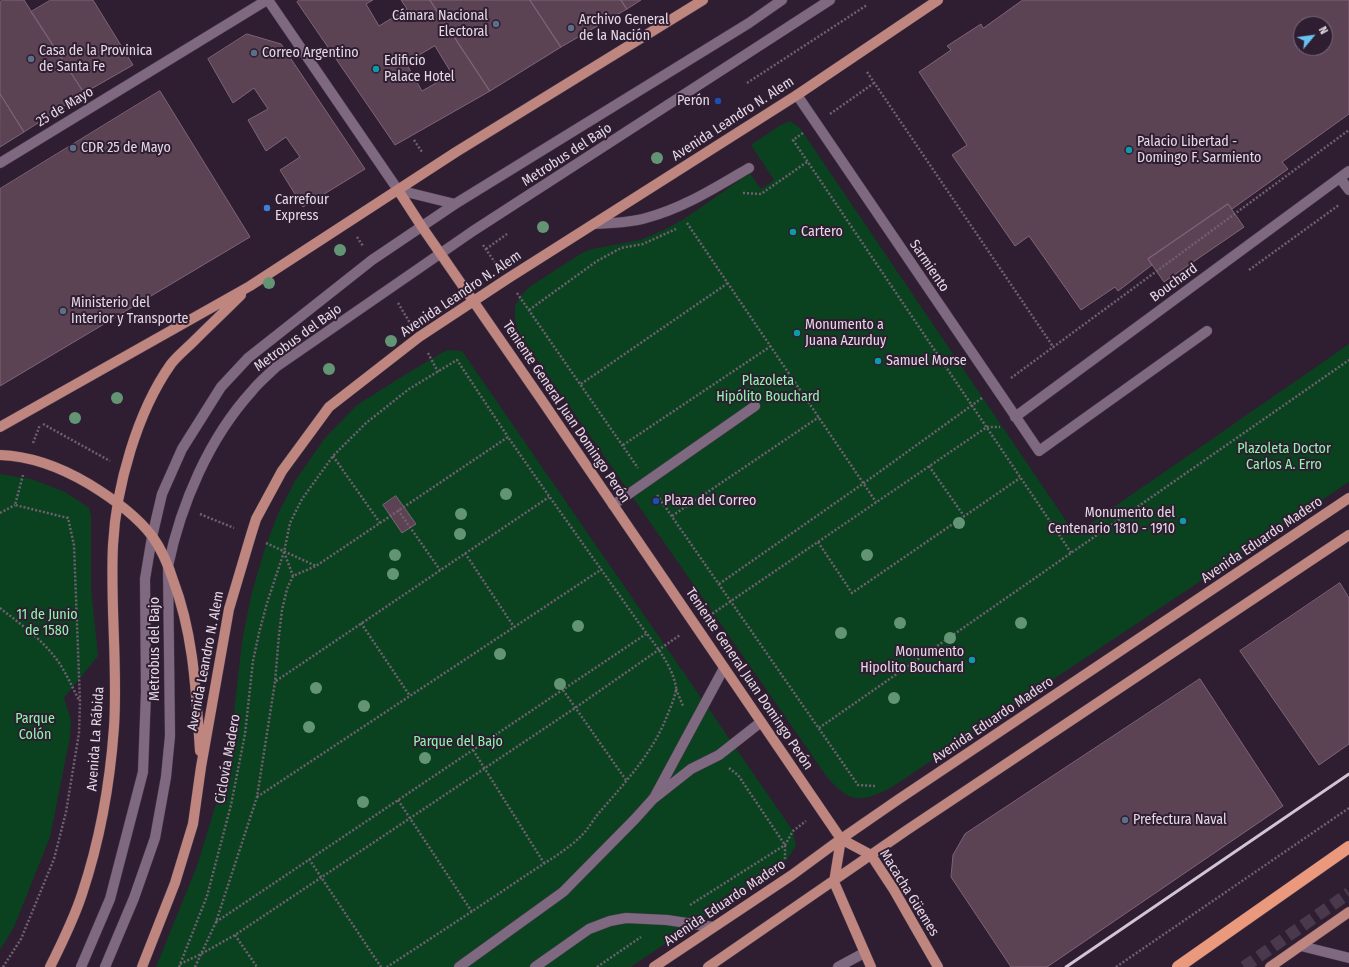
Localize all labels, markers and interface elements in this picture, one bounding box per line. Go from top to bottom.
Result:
place label: Cámara Nacional Electoral [392,8,488,40]
place label: Archivo General de la Nación [579,12,669,44]
north arrow [1293,16,1333,56]
marker: Cámara Nacional Electoral [491,19,501,29]
marker: Archivo General de la Nación [566,23,576,33]
text: N [1316,24,1330,36]
place label: Casa de la Provinica de Santa Fe [39,43,152,76]
place label: Correo Argentino [262,45,359,61]
marker: Correo Argentino [249,48,259,58]
place label: Edificio Palace Hotel [384,53,455,86]
marker: Casa de la Provinica de Santa Fe [26,54,36,64]
marker: Edificio Palace Hotel [371,64,381,74]
street label: Avenida Leandro N. Alem [669,73,797,165]
street label: 25 de Mayo [33,83,97,131]
place label: Perón [677,93,710,109]
marker: Perón [713,96,723,106]
street label: Metrobus del Bajo [519,120,615,190]
place label: Palacio Libertad - Domingo F. Sarmiento [1137,134,1261,166]
place label: CDR 25 de Mayo [81,140,171,156]
marker: CDR 25 de Mayo [68,143,78,153]
marker: Palacio Libertad - Domingo F. Sarmiento [1124,145,1134,155]
place label: Carrefour Express [275,192,329,224]
marker: Carrefour Express [262,203,272,213]
place label: Cartero [801,224,843,240]
marker: Cartero [788,227,798,237]
street label: Sarmiento [906,237,952,295]
street label: Avenida Leandro N. Alem [397,247,525,341]
street label: Bouchard [1147,260,1201,306]
place label: Ministerio del Interior y Transporte [71,295,189,328]
street label: Metrobus del Bajo [251,301,345,375]
marker: Ministerio del Interior y Transporte [58,306,68,316]
place label: Monumento a Juana Azurduy [805,317,886,350]
street label: Teniente General Juan Domingo Perón [499,318,633,506]
marker: Monumento a Juana Azurduy [792,328,802,338]
place label: Samuel Morse [886,353,967,369]
marker: Samuel Morse [873,356,883,366]
park label: Plazoleta Hipólito Bouchard [716,373,820,406]
park label: Plazoleta Doctor Carlos A. Erro [1237,441,1331,474]
place label: Plaza del Correo [664,493,756,509]
street label: Avenida Eduardo Madero [1198,493,1326,587]
marker: Plaza del Correo [651,496,661,506]
place label: Monumento del Centenario 1810 - 1910 [1048,505,1175,538]
marker: Monumento del Centenario 1810 - 1910 [1178,516,1188,526]
street label: Teniente General Juan Domingo Perón [682,585,816,773]
street label: Avenida Leandro N. Alem [184,590,228,732]
street label: Metrobus del Bajo [147,597,163,701]
park label: 11 de Junio de 1580 [16,607,78,640]
place label: Monumento Hipolito Bouchard [860,644,964,676]
marker: Monumento Hipolito Bouchard [967,655,977,665]
street label: Avenida Eduardo Madero [929,673,1057,767]
street label: Avenida La Rábida [84,686,108,792]
park label: Parque Colón [15,711,55,744]
street label: Ciclovía Madero [212,713,244,805]
park label: Parque del Bajo [413,734,503,750]
place label: Prefectura Naval [1133,812,1227,828]
marker: Prefectura Naval [1120,815,1130,825]
street label: Macacha Güemes [876,847,942,939]
street label: Avenida Eduardo Madero [661,856,789,950]

